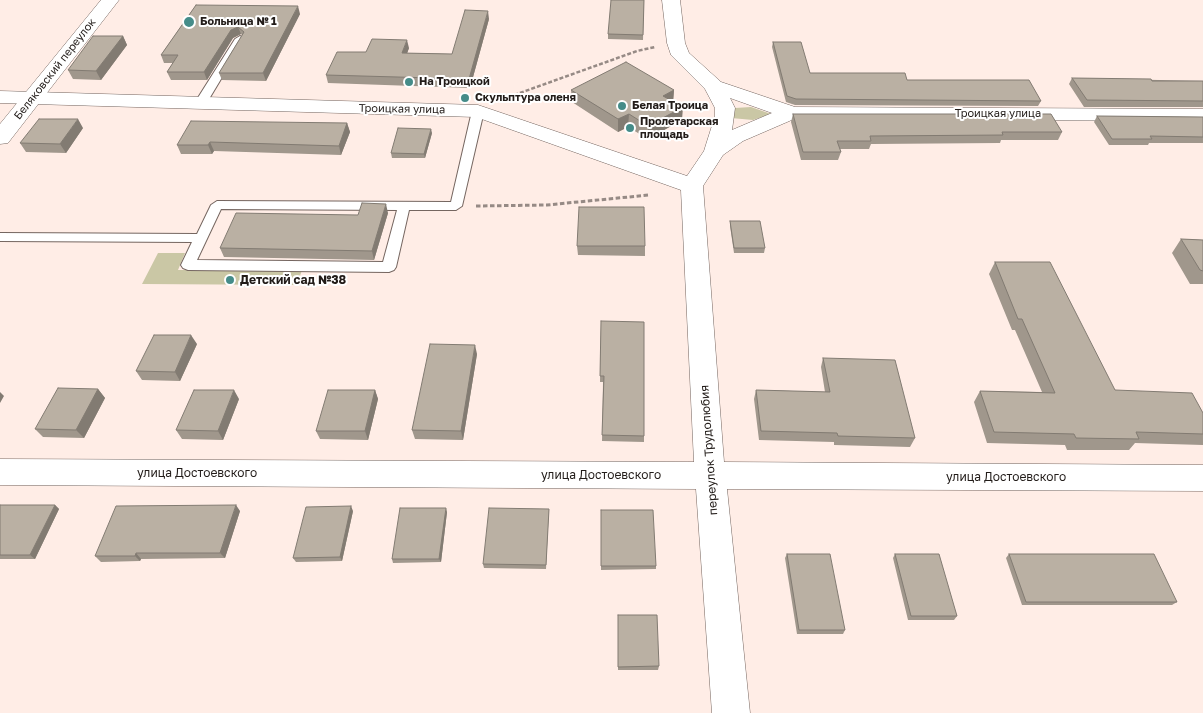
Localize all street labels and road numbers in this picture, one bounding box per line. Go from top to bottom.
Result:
street label: Беляковский переулок [11,16,99,122]
street label: Троицкая улица [359,102,445,116]
street label: Троицкая улица [955,107,1041,121]
street label: переулок Трудолюбия [697,384,721,516]
street label: улица Достоевского [137,466,257,480]
street label: улица Достоевского [541,468,661,482]
street label: улица Достоевского [946,470,1066,484]

